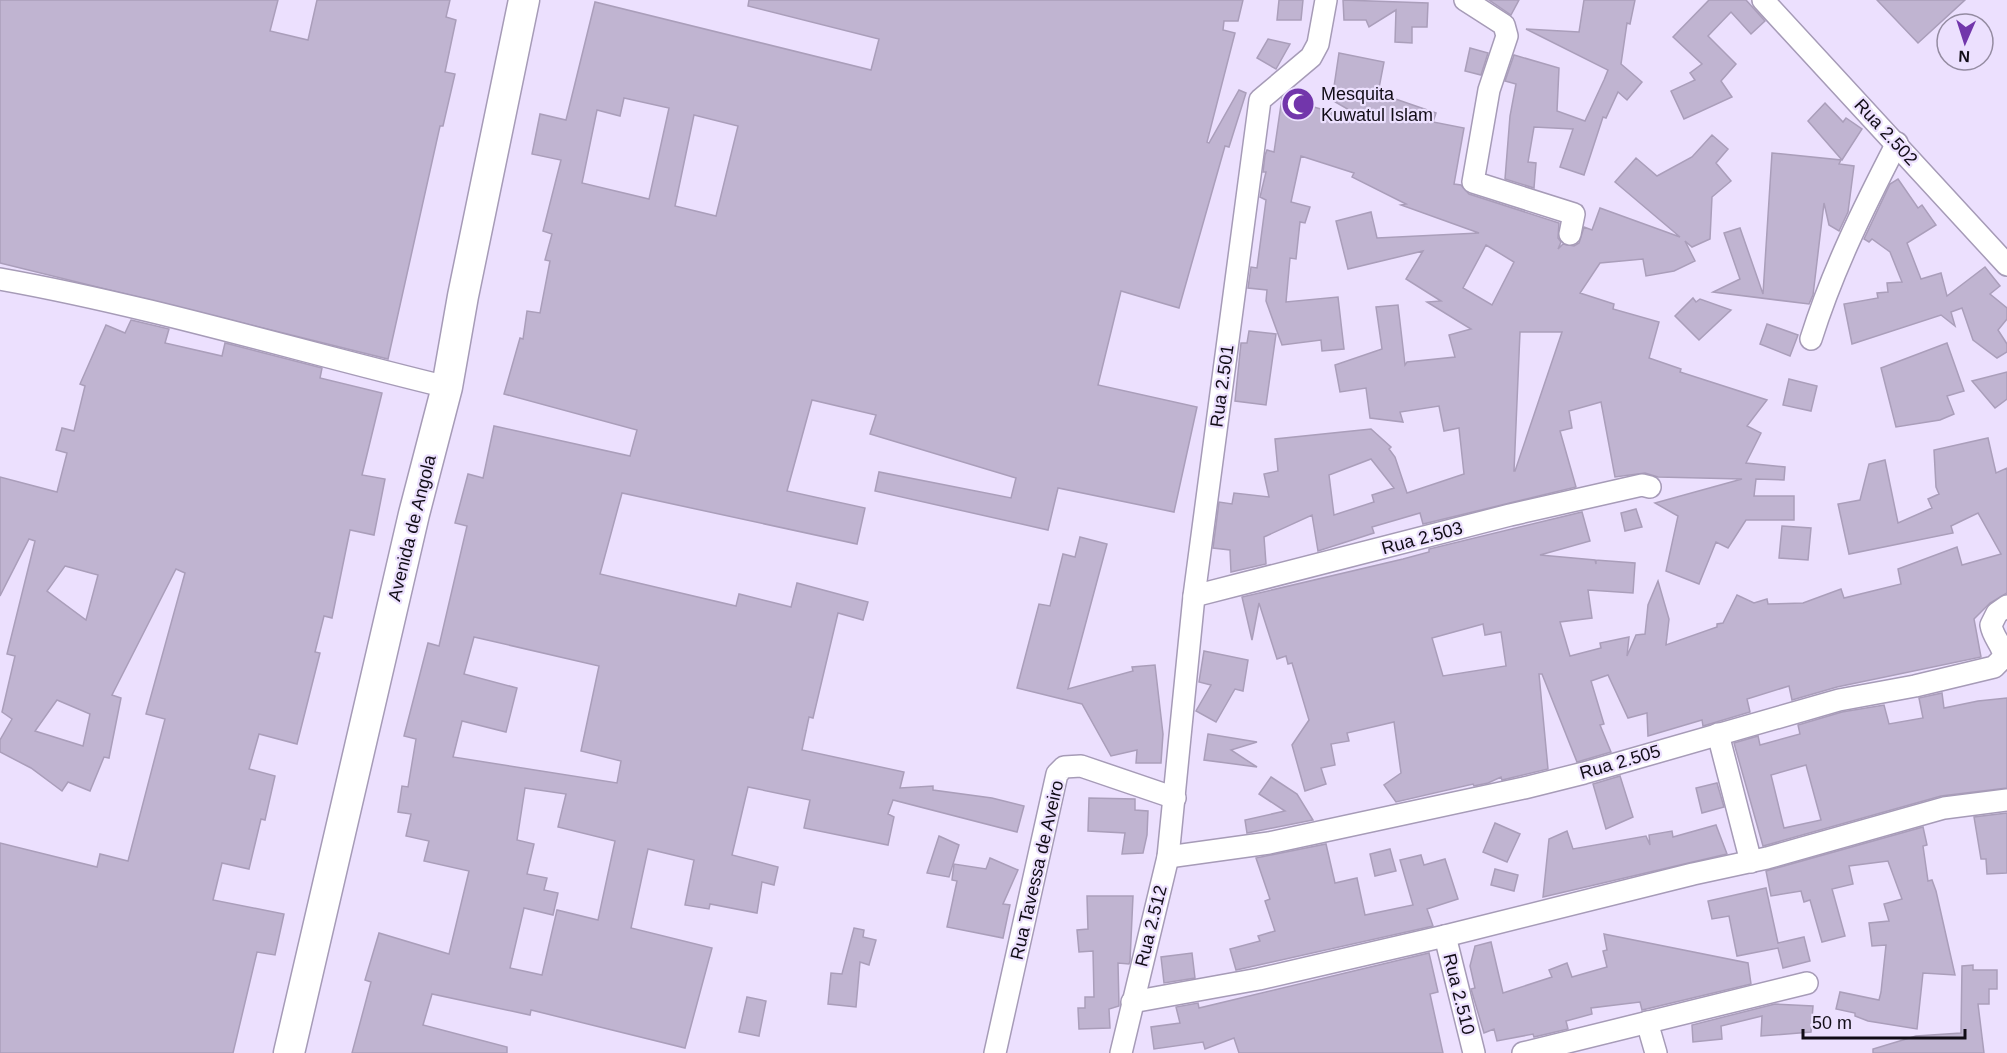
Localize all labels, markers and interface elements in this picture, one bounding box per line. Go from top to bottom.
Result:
north arrow [1935,12,1995,72]
text: N [1958,48,1970,65]
place label: Mesquita Kuwatul Islam [1321,84,1433,125]
mosque icon: Mesquita Kuwatul Islam [1280,86,1316,122]
street label: Rua 2.502 [1850,95,1922,169]
street label: Rua 2.501 [1206,343,1238,429]
street label: Avenida de Angola [384,452,440,603]
street label: Rua 2.503 [1379,518,1465,558]
street label: Rua 2.505 [1577,741,1663,783]
street label: Rua Tavessa de Aveiro [1007,778,1067,962]
street label: Rua 2.512 [1131,883,1171,969]
street label: Rua 2.510 [1439,951,1479,1037]
scale bar [1803,1002,1965,1040]
text: 50 m [1812,1013,1852,1033]

